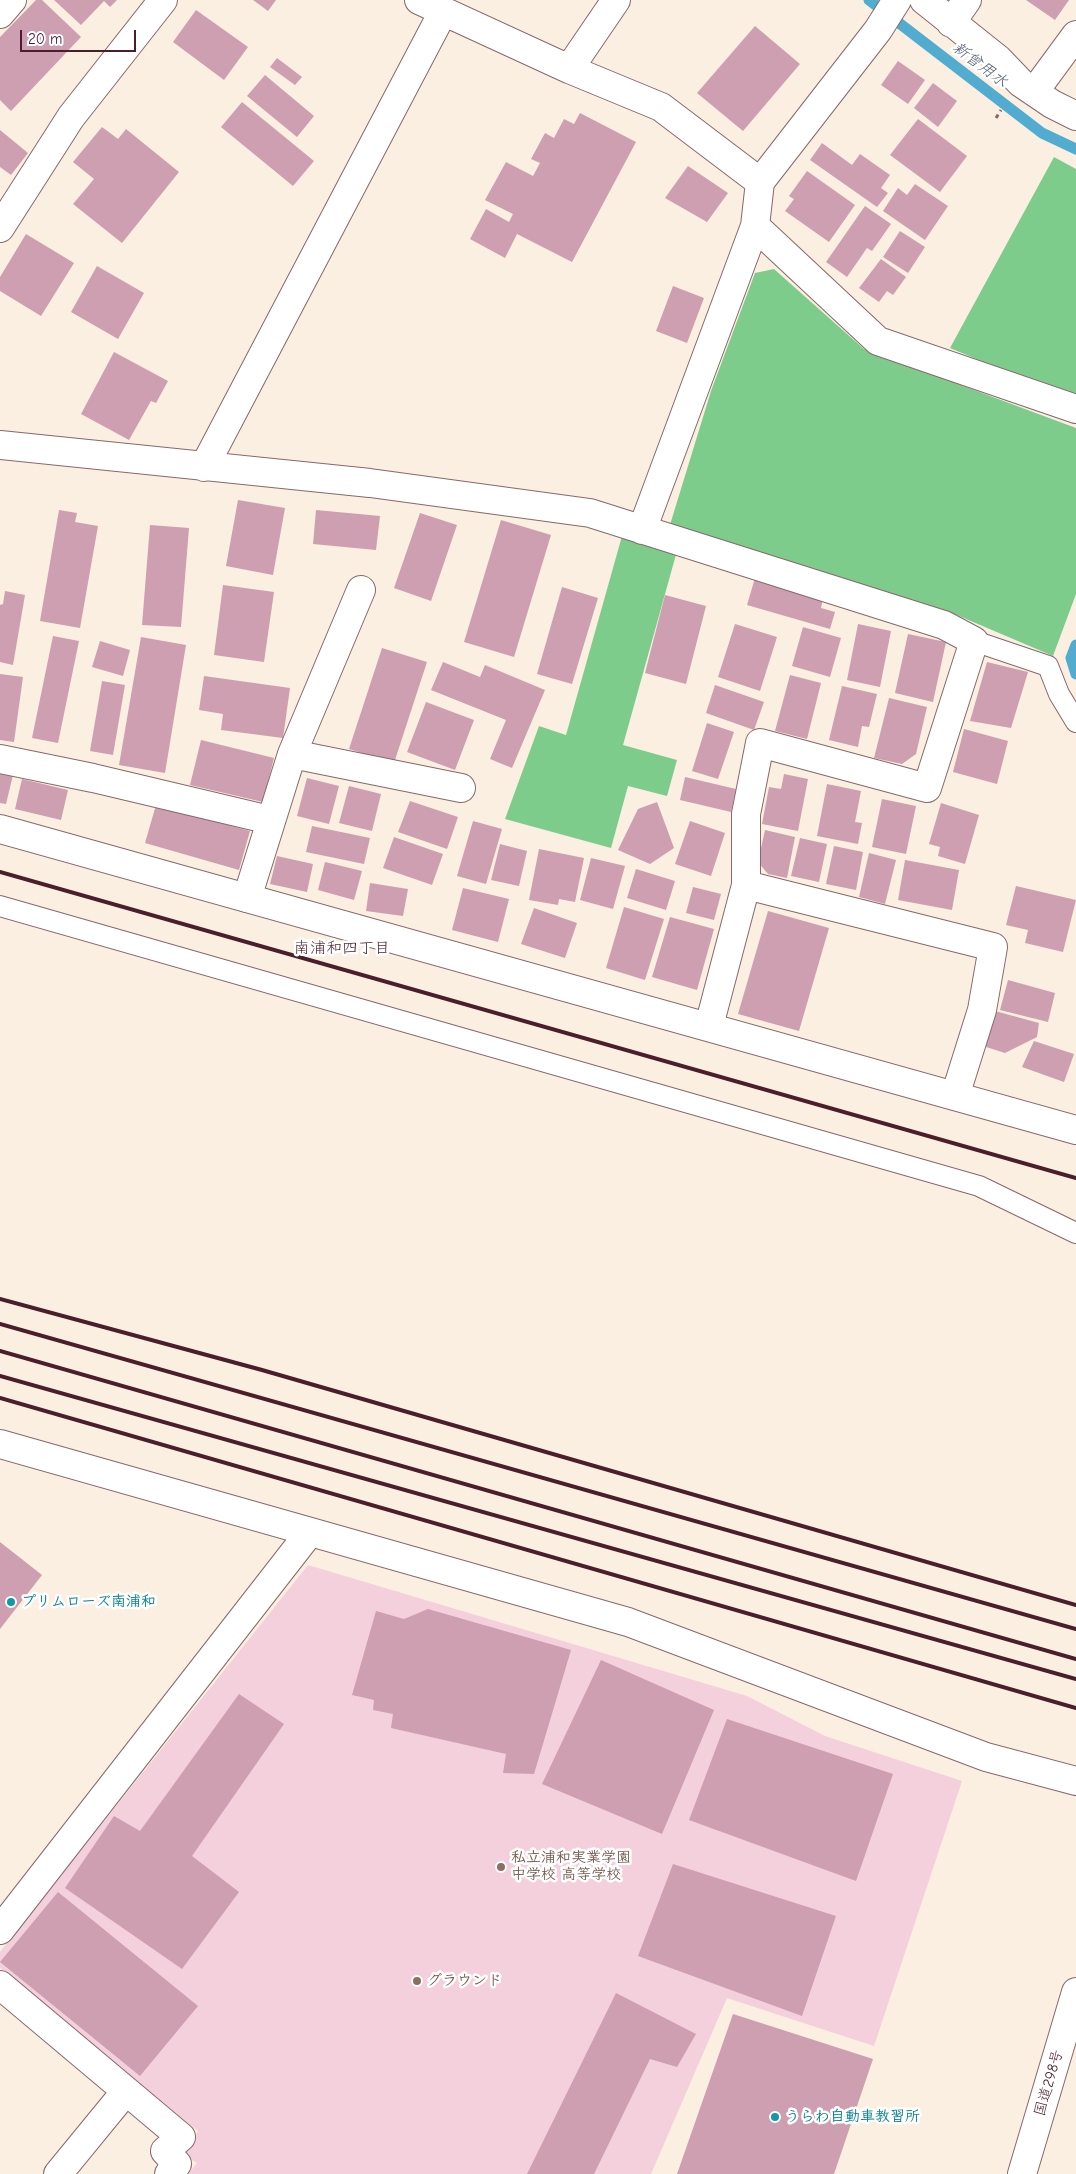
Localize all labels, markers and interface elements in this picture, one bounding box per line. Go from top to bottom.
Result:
scale bar [22,20,139,52]
text: 20 m [28,30,62,48]
water label: 新曾用水 [949,38,1011,92]
district label: 南浦和四丁目 [294,938,390,958]
place label: プリムローズ南浦和 [21,1593,156,1611]
marker: プリムローズ南浦和 [5,1596,17,1608]
place label: 私立浦和実業学園 中学校 高等学校 [511,1849,631,1884]
marker: 私立浦和実業学園 中学校 高等学校 [495,1861,507,1873]
place label: グラウンド [427,1972,502,1990]
marker: グラウンド [411,1975,423,1987]
street label: 国道298号 [1031,2048,1067,2118]
place label: うらわ自動車教習所 [785,2108,920,2126]
marker: うらわ自動車教習所 [769,2111,781,2123]

